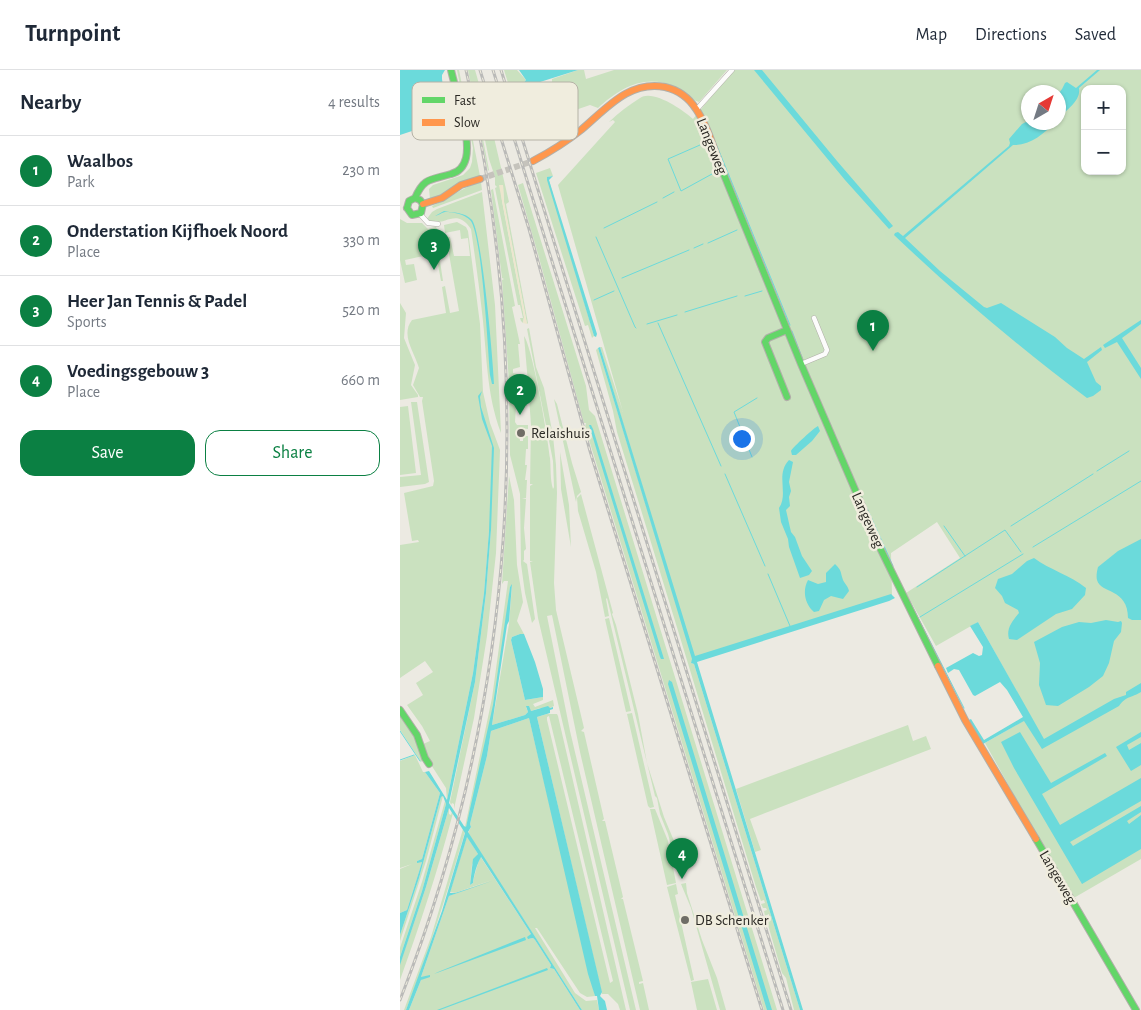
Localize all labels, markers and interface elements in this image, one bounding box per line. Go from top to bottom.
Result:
text: Turnpoint [25,22,120,46]
text: Map [916,26,947,44]
text: Directions [975,26,1047,44]
text: Saved [1075,26,1116,44]
legend [412,82,578,140]
north arrow [1021,85,1066,130]
map controls [1081,85,1126,175]
button: + [1081,85,1126,130]
text: Nearby [20,92,81,113]
text: 4 results [328,94,380,110]
text: Fast [454,94,476,108]
text: Slow [454,116,481,130]
street label: Langeweg [694,116,730,177]
button: − [1081,130,1126,175]
text: Waalbos [67,152,133,171]
text: 1 [33,162,39,178]
text: 230 m [342,162,380,178]
text: Park [67,174,95,190]
text: Onderstation Kijfhoek Noord [67,222,288,241]
pin: 3 [418,229,450,270]
text: 2 [32,232,40,248]
text: 330 m [343,232,380,248]
text: Place [67,244,100,260]
text: Heer Jan Tennis & Padel [67,292,247,311]
text: 3 [33,302,39,318]
text: 520 m [342,302,380,318]
pin: 1 [857,310,889,351]
text: Sports [67,314,107,330]
text: Voedingsgebouw 3 [67,362,209,381]
text: 4 [32,372,40,388]
text: 660 m [341,372,380,388]
pin: 2 [504,374,536,415]
text: Place [67,384,100,400]
place label: Relaishuis [531,426,590,441]
your location [729,426,755,452]
marker: Relaishuis [515,427,527,439]
button: Save [20,430,195,476]
button: Share [205,430,380,476]
street label: Langeweg [849,490,887,551]
pin: 4 [666,838,698,879]
street label: Langeweg [1036,848,1079,907]
place label: DB Schenker [695,913,769,928]
marker: DB Schenker [679,914,691,926]

